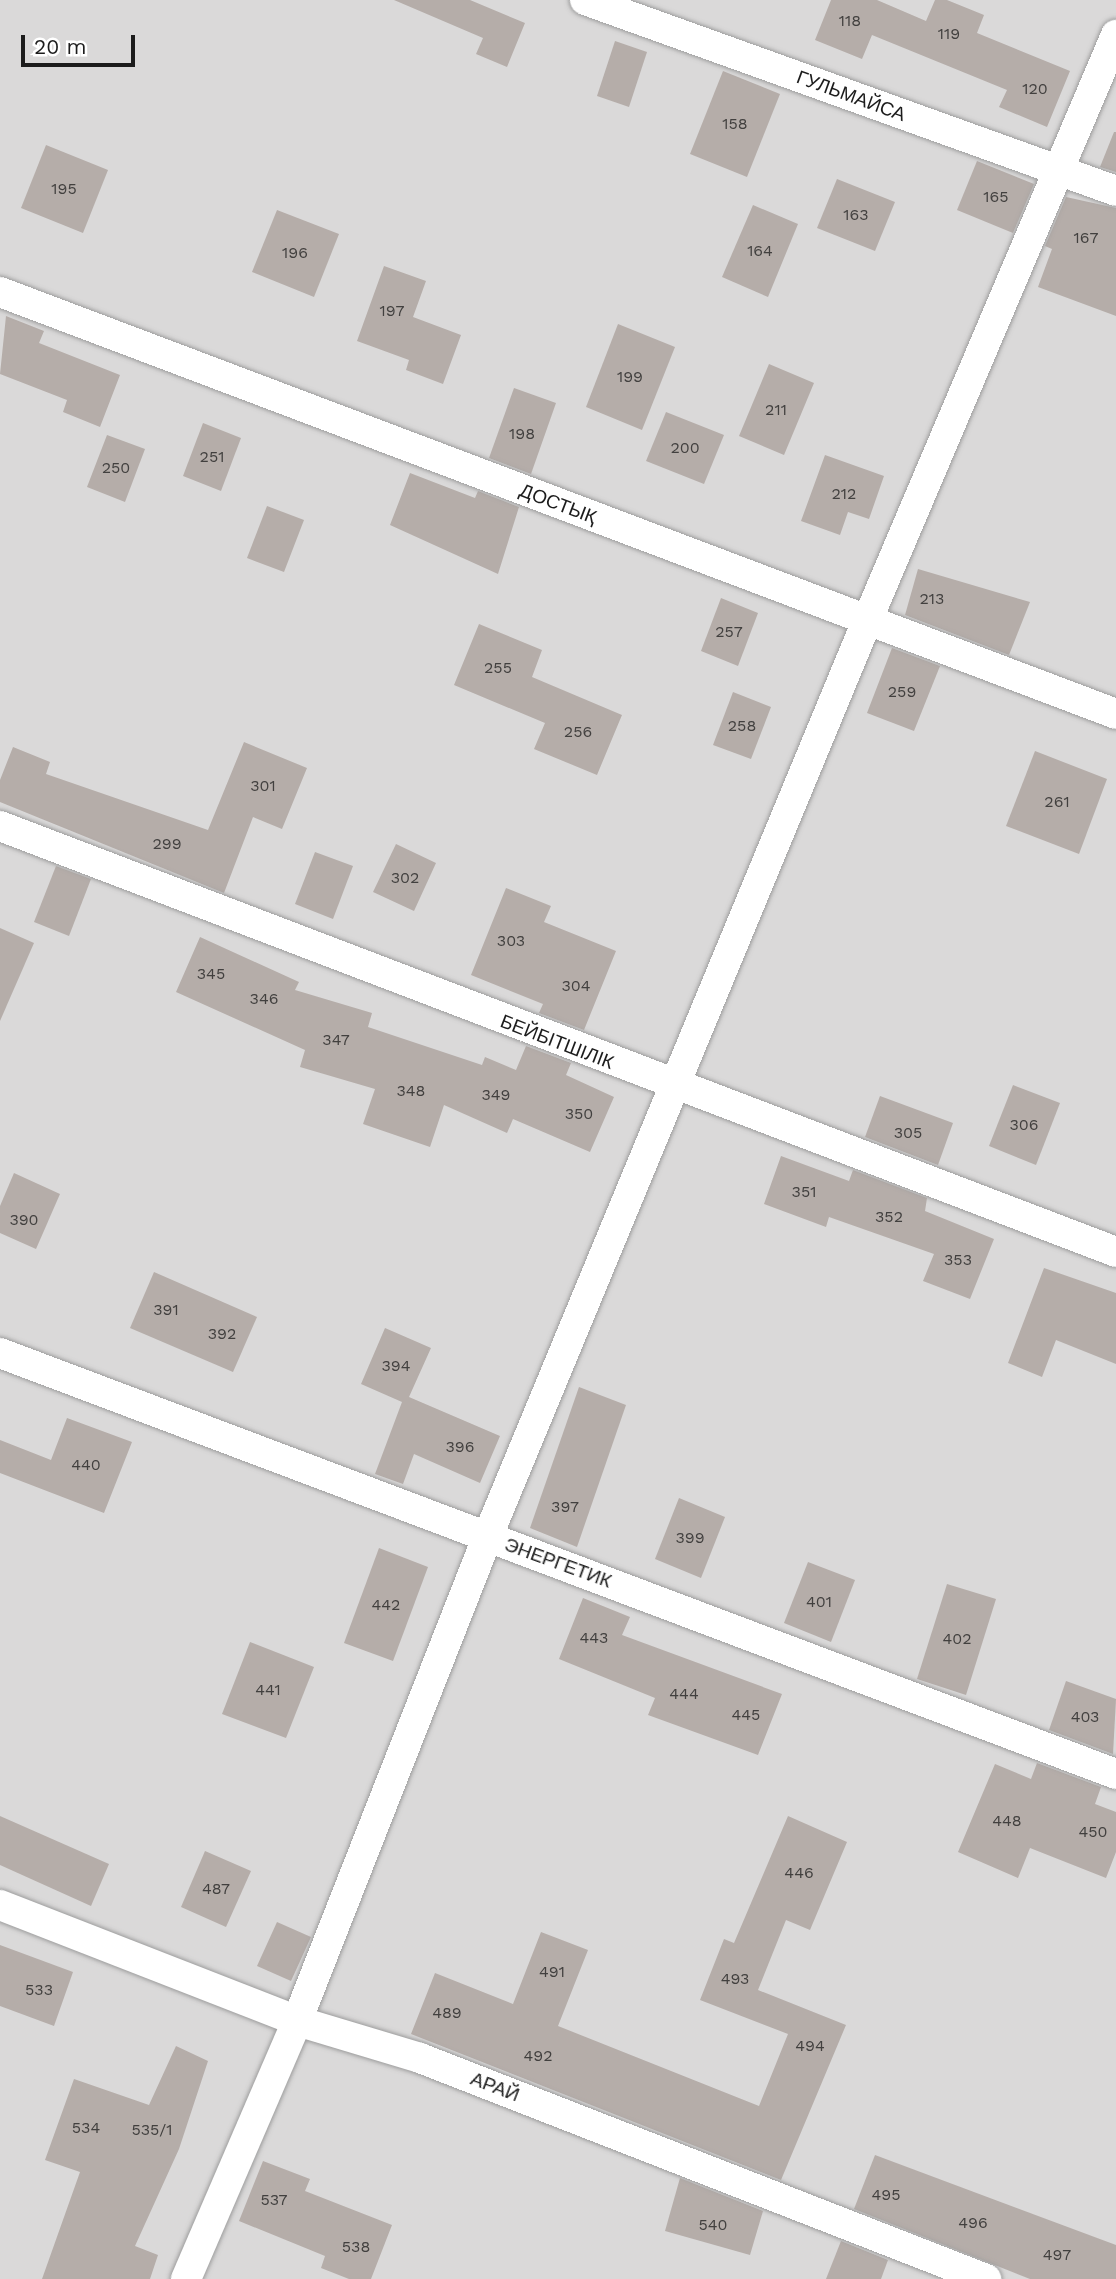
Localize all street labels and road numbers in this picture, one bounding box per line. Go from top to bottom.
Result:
street label: ГУЛЬМАЙСА [793,66,909,126]
street label: ДОСТЫҚ [516,479,600,529]
street label: БЕЙБІТШІЛІК [497,1010,617,1074]
street label: ЭНЕРГЕТИК [501,1533,615,1593]
street label: АРАЙ [467,2067,523,2107]

